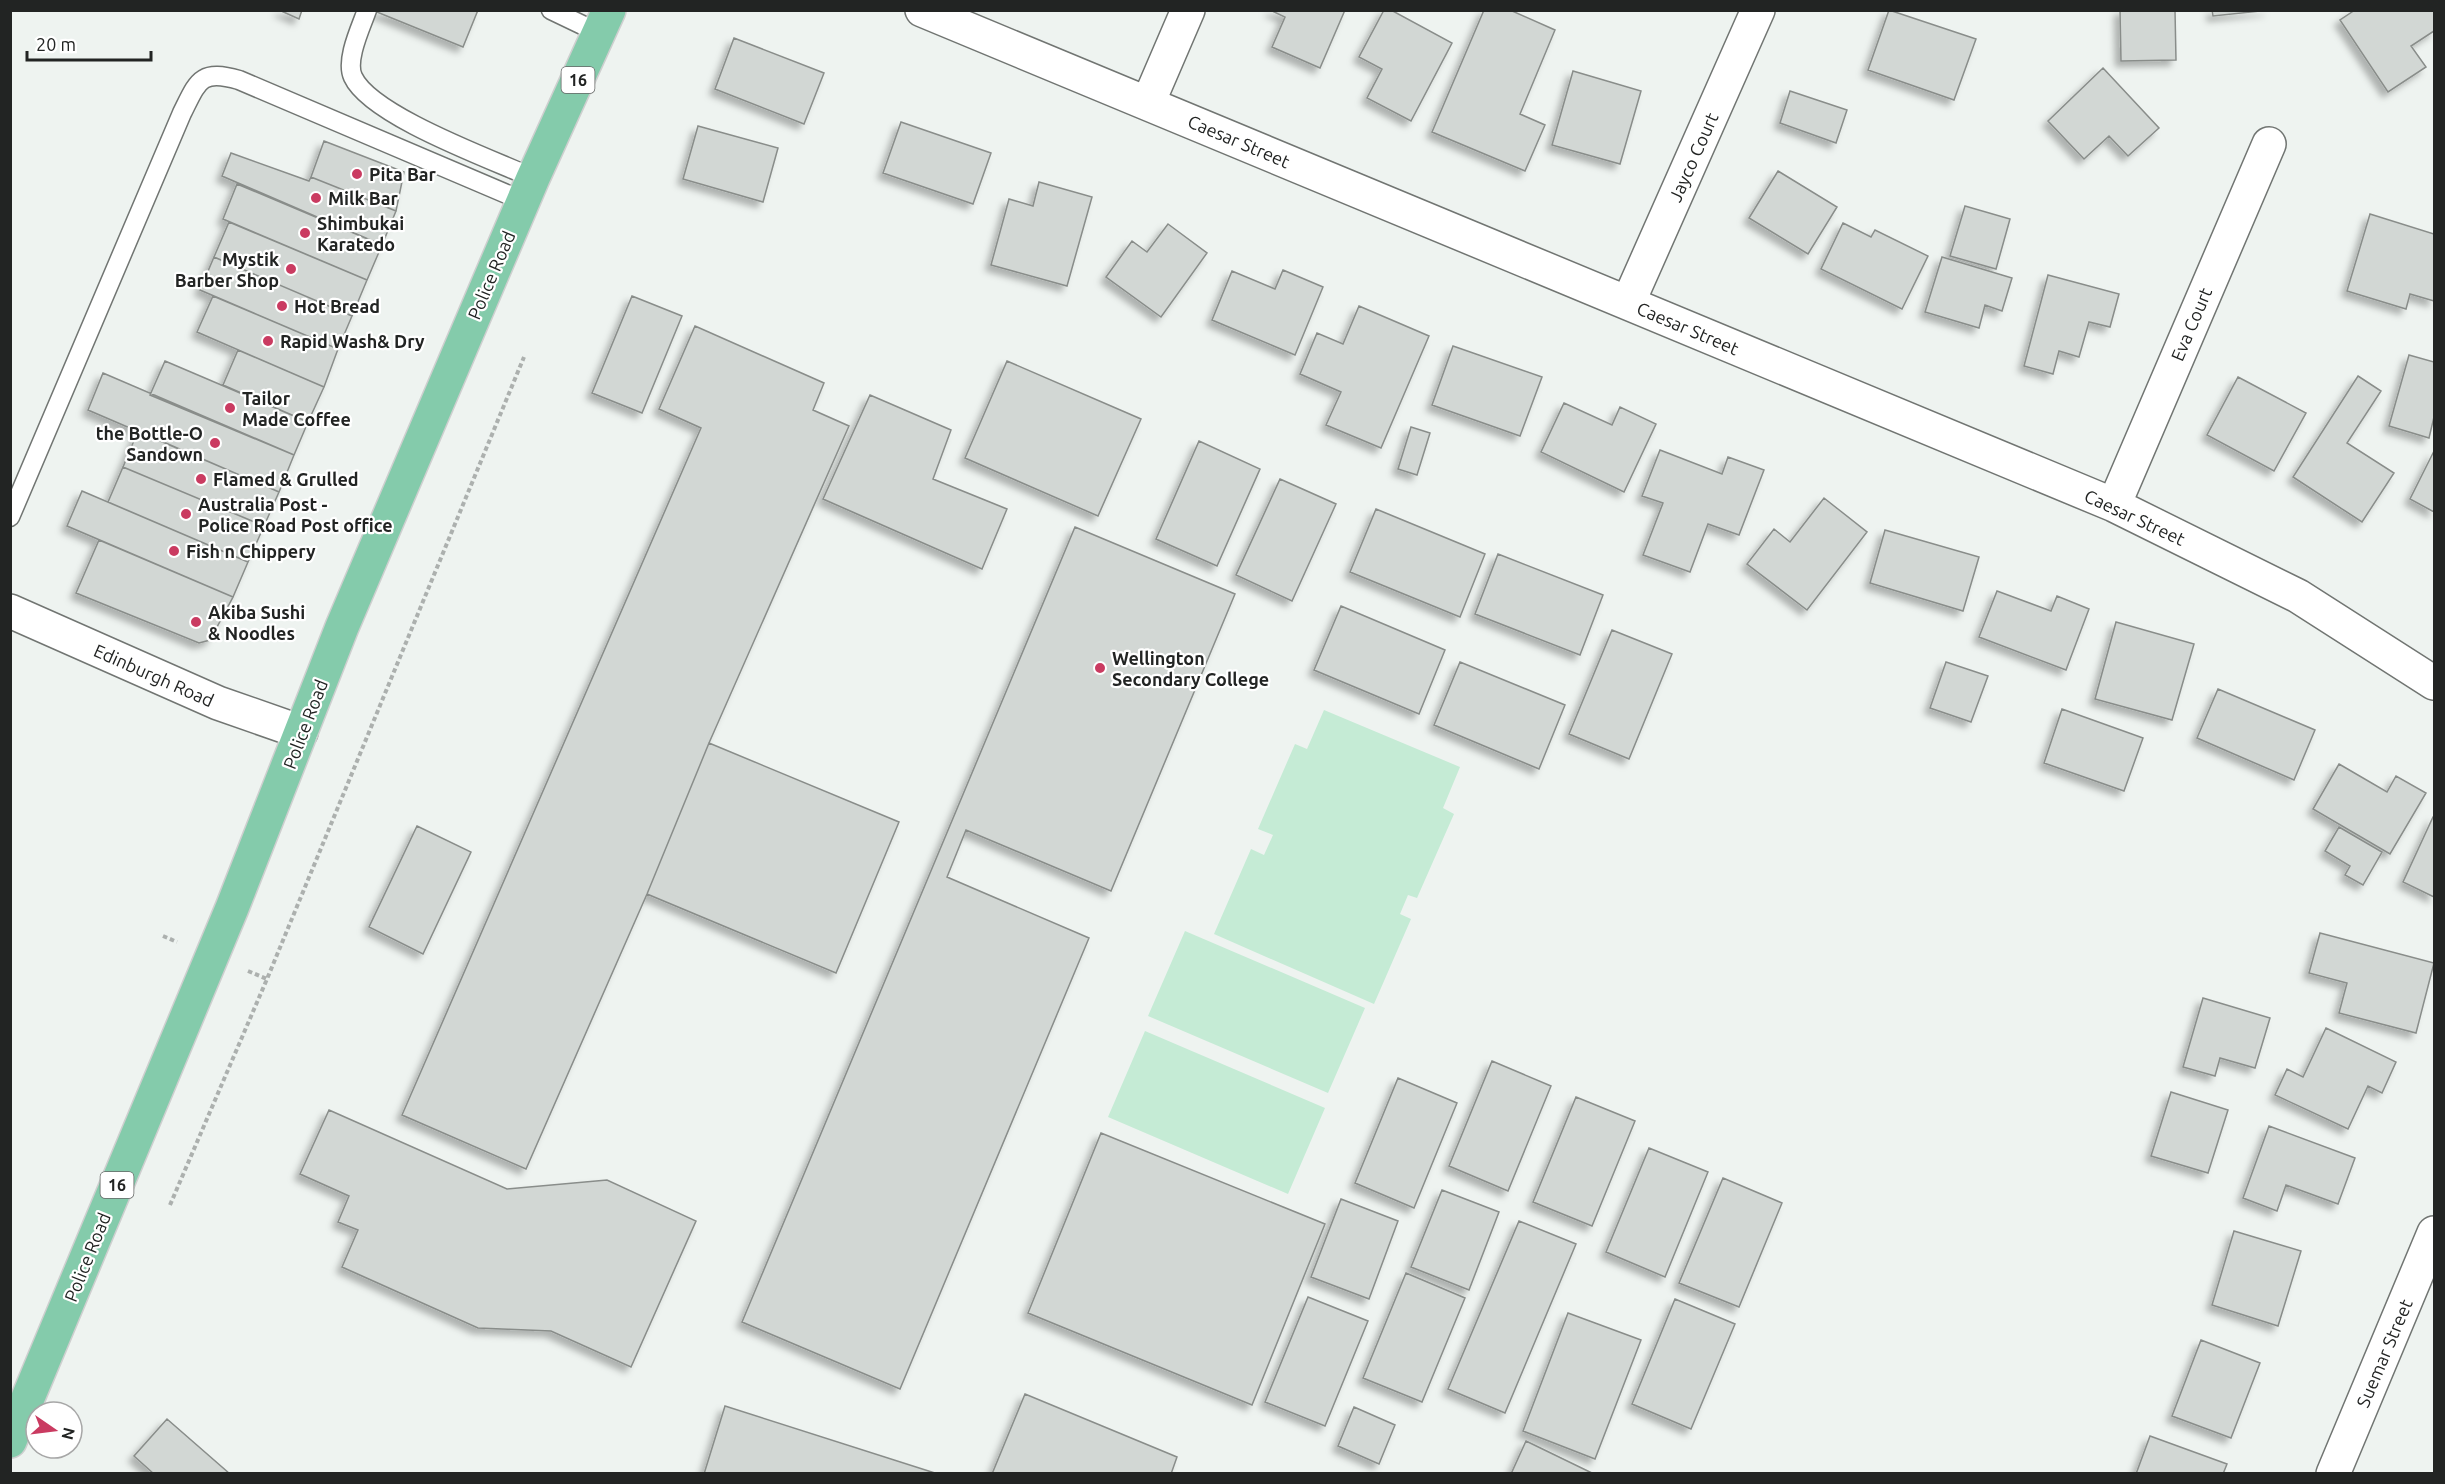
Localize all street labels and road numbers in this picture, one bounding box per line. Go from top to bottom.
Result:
road number: 16 [562,67,594,93]
street label: Jayco Court [1664,109,1722,205]
street label: Caesar Street [1185,111,1293,171]
street label: Police Road [463,228,519,322]
street label: Eva Court [2167,284,2215,364]
street label: Caesar Street [1634,298,1742,358]
street label: Caesar Street [2082,485,2188,549]
street label: Edinburgh Road [91,640,217,710]
street label: Police Road [279,677,331,771]
road number: 16 [100,1172,134,1198]
street label: Police Road [60,1210,114,1304]
street label: Suemar Street [2352,1296,2416,1410]

